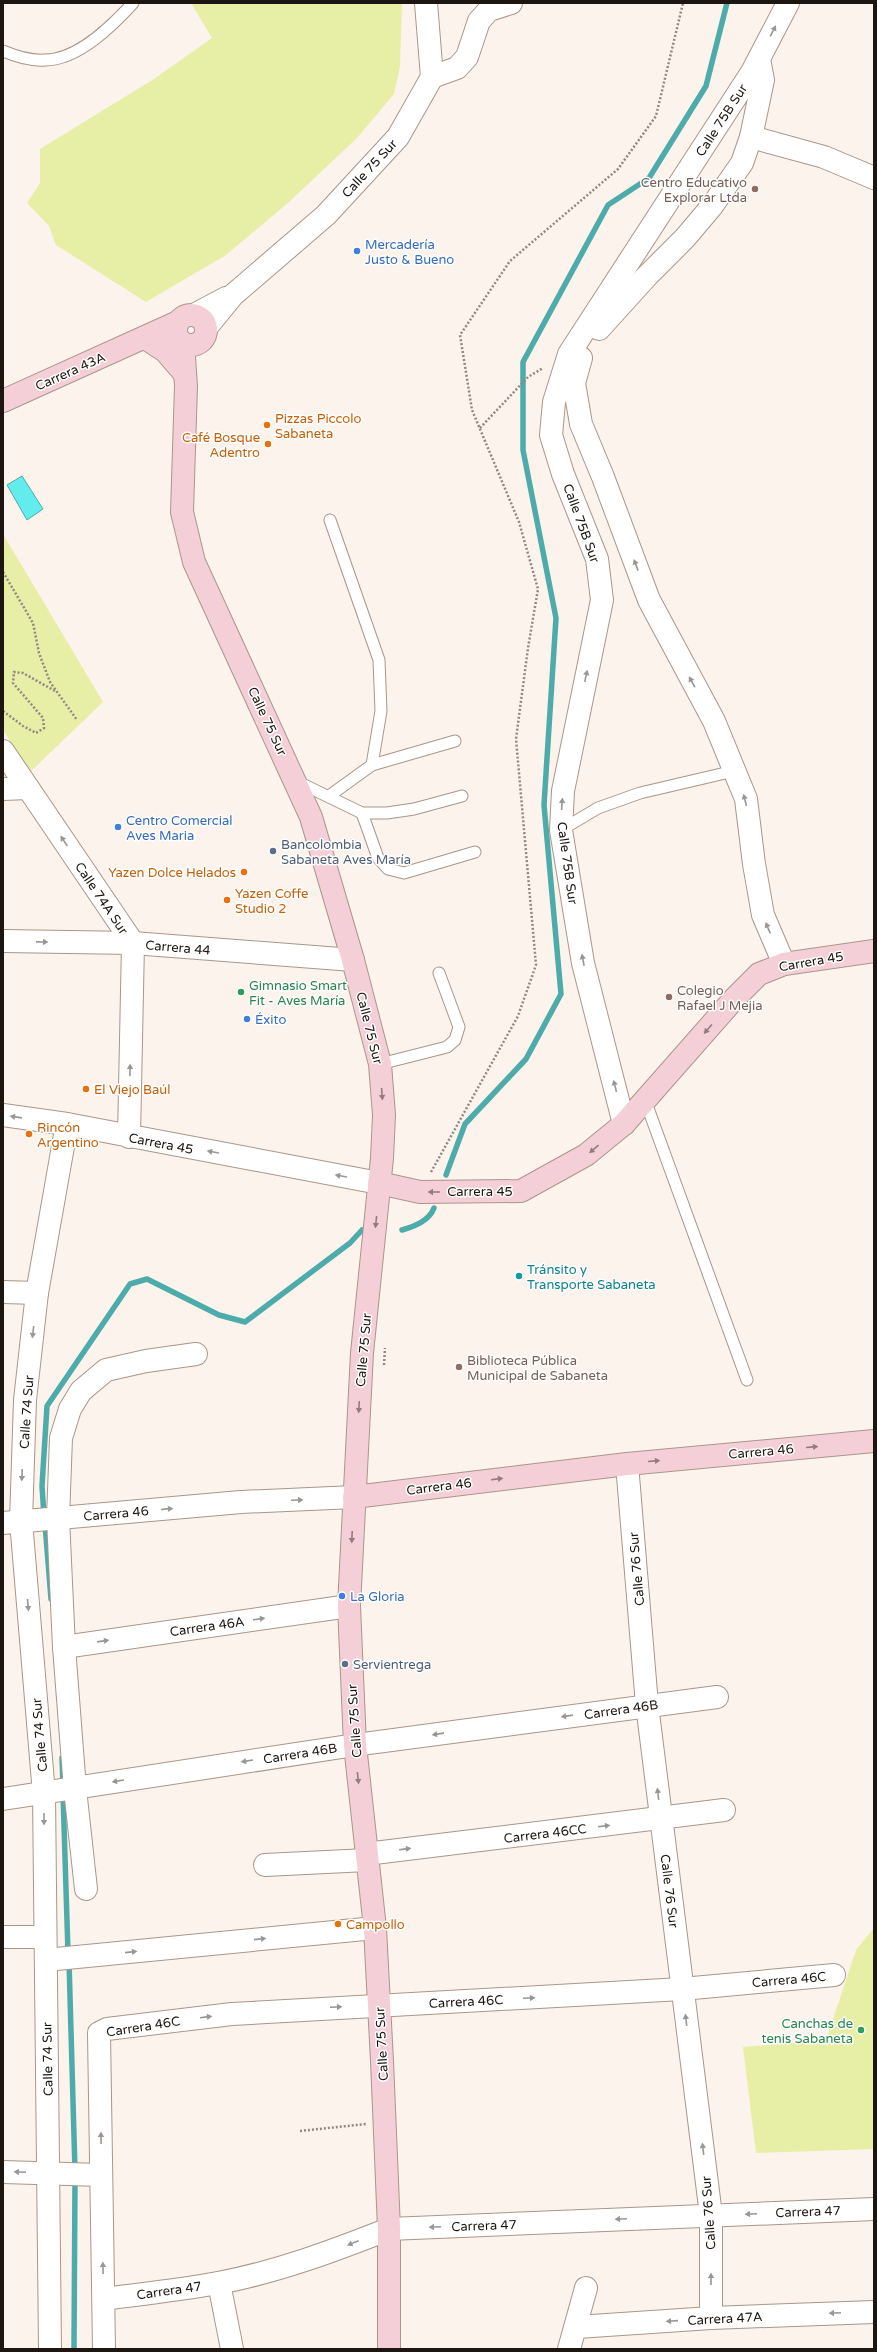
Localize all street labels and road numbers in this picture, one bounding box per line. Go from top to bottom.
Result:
street label: Calle 75B Sur [693,81,751,160]
street label: Calle 75 Sur [339,136,401,201]
street label: Carrera 43A [33,349,108,395]
street label: Calle 75B Sur [559,482,603,565]
street label: Calle 75 Sur [244,684,290,758]
street label: Calle 75B Sur [553,821,581,905]
street label: Calle 74A Sur [71,859,131,938]
street label: Carrera 44 [145,937,211,959]
street label: Carrera 45 [778,948,845,976]
street label: Calle 75 Sur [352,990,386,1066]
street label: Carrera 45 [127,1130,194,1158]
street label: Carrera 45 [447,1184,513,1200]
street label: Calle 75 Sur [353,1312,375,1388]
street label: Calle 74 Sur [16,1375,38,1450]
street label: Carrera 46 [728,1441,794,1463]
street label: Carrera 46 [406,1475,473,1499]
street label: Carrera 46 [83,1503,149,1525]
street label: Calle 76 Sur [626,1531,648,1607]
street label: Carrera 46A [169,1614,246,1640]
street label: Calle 75 Sur [344,1683,366,1758]
street label: Calle 74 Sur [29,1697,51,1773]
street label: Carrera 46B [583,1697,659,1723]
street label: Carrera 46B [262,1740,338,1768]
street label: Carrera 46CC [503,1821,587,1847]
street label: Calle 76 Sur [657,1853,681,1929]
street label: Carrera 46C [751,1969,827,1991]
street label: Carrera 46C [428,1992,504,2012]
street label: Calle 75 Sur [372,2007,392,2081]
street label: Carrera 46C [105,2013,181,2041]
street label: Calle 74 Sur [39,2022,57,2096]
street label: Calle 76 Sur [698,2175,720,2250]
street label: Carrera 47 [775,2203,841,2221]
street label: Carrera 47 [451,2217,517,2235]
street label: Carrera 47 [136,2279,203,2303]
street label: Carrera 47A [687,2309,763,2329]

